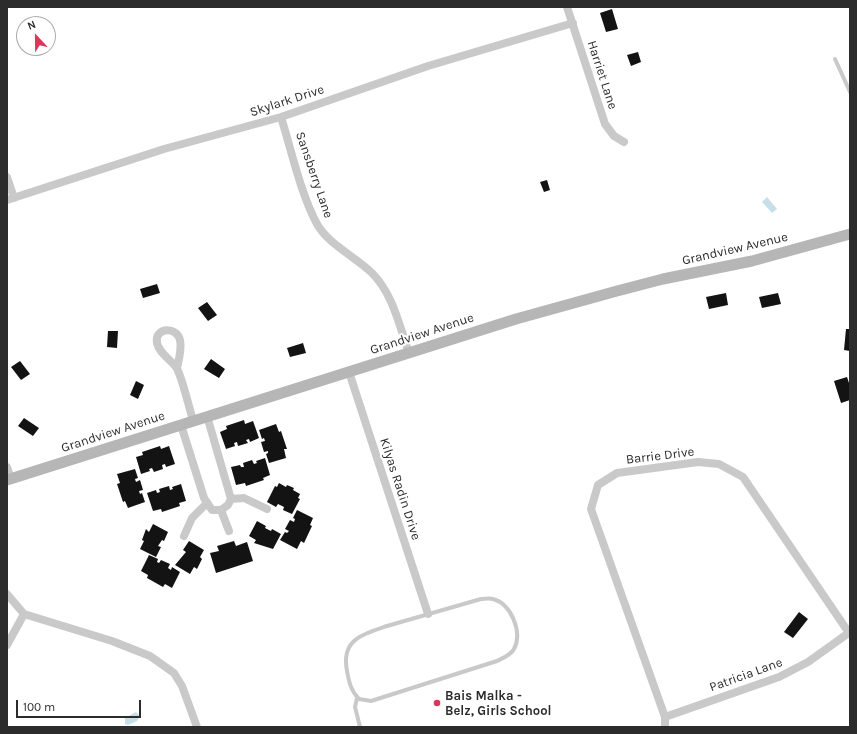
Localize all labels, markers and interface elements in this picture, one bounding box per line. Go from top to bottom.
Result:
north arrow [16,16,56,56]
text: N [26,18,38,33]
street label: Harriet Lane [584,39,620,111]
street label: Skylark Drive [248,82,326,120]
street label: Sansberry Lane [292,130,336,220]
street label: Grandview Avenue [681,229,789,269]
street label: Grandview Avenue [368,310,476,358]
street label: Grandview Avenue [59,408,167,456]
street label: Kilyas Radin Drive [376,436,424,542]
street label: Barrie Drive [625,444,695,468]
street label: Patricia Lane [707,655,785,695]
place label: Bais Malka - Belz, Girls School [445,688,552,719]
scale bar [18,692,143,718]
marker: Bais Malka - Belz, Girls School [432,698,442,708]
text: 100 m [23,700,55,714]

